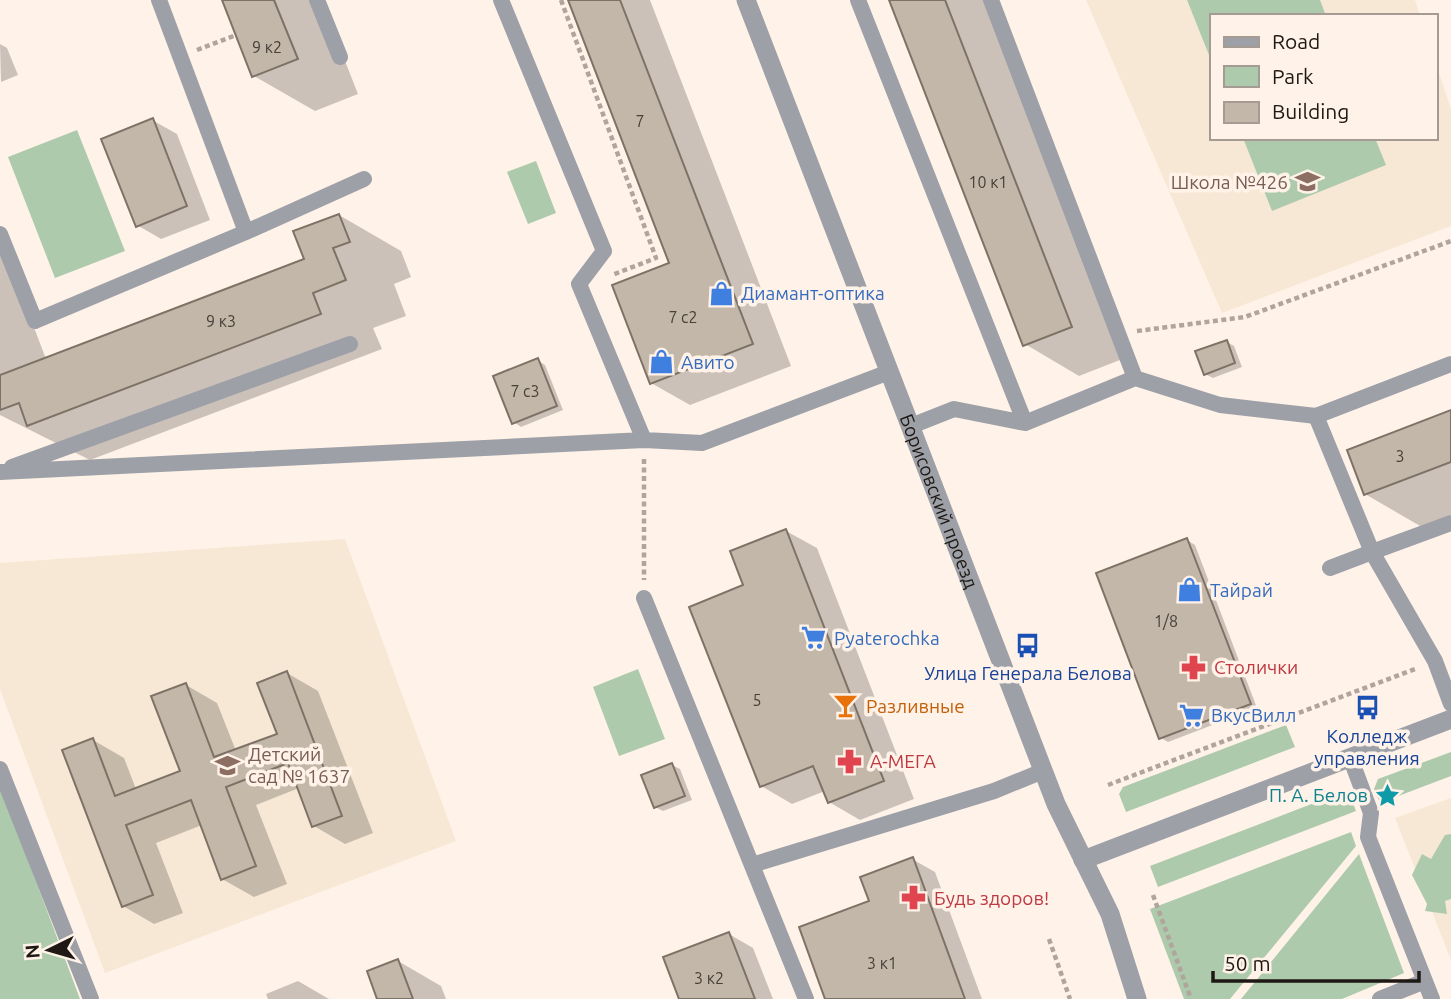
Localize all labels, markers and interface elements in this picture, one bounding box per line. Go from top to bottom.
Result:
legend [1210,14,1437,140]
text: Road [1272,29,1320,53]
house number: 9 к2 [252,38,282,56]
text: Park [1272,64,1314,88]
text: Building [1272,99,1349,123]
house number: 7 [635,112,645,130]
school or university icon: Школа №426 [1294,168,1322,196]
place label: Школа №426 [1171,171,1288,193]
house number: 10 к1 [969,173,1007,191]
shop icon: Диамант-оптика [707,279,735,307]
place label: Диамант-оптика [741,282,885,304]
house number: 7 с2 [668,308,698,326]
house number: 9 к3 [206,312,236,330]
shop icon: Авито [647,348,675,376]
place label: Авито [681,351,735,373]
house number: 7 с3 [510,382,540,400]
street label: Борисовский проезд [896,411,983,591]
house number: 3 [1395,447,1405,465]
shop icon: Тайрай [1176,576,1204,604]
place label: Тайрай [1210,579,1273,601]
house number: 1/8 [1154,612,1178,630]
supermarket icon: Pyaterochka [800,624,828,652]
place label: Pyaterochka [834,627,940,649]
bus stop icon: Улица Генерала Белова [1014,631,1042,659]
pharmacy icon: Столички [1180,653,1208,681]
place label: Столички [1214,656,1298,678]
place label: Улица Генерала Белова [924,662,1132,684]
house number: 5 [752,691,762,709]
bar icon: Разливные [832,692,860,720]
bus stop icon: Колледж управления [1353,694,1381,722]
place label: Разливные [866,695,965,717]
supermarket icon: ВкусВилл [1177,701,1205,729]
place label: ВкусВилл [1211,704,1296,726]
place label: Колледж управления [1314,725,1420,769]
place label: Детский сад № 1637 [248,743,350,787]
pharmacy icon: А-МЕГА [836,747,864,775]
place label: А-МЕГА [870,750,936,772]
school or university icon: Детский сад № 1637 [214,751,242,779]
place icon: П. А. Белов [1374,781,1402,809]
place label: П. А. Белов [1269,784,1368,806]
pharmacy icon: Будь здоров! [900,884,928,912]
place label: Будь здоров! [934,887,1049,909]
north arrow [14,915,84,985]
scale bar [1213,940,1420,984]
text: N [20,943,44,960]
text: 50 m [1224,951,1271,975]
house number: 3 к1 [867,954,897,972]
house number: 3 к2 [694,969,724,987]

